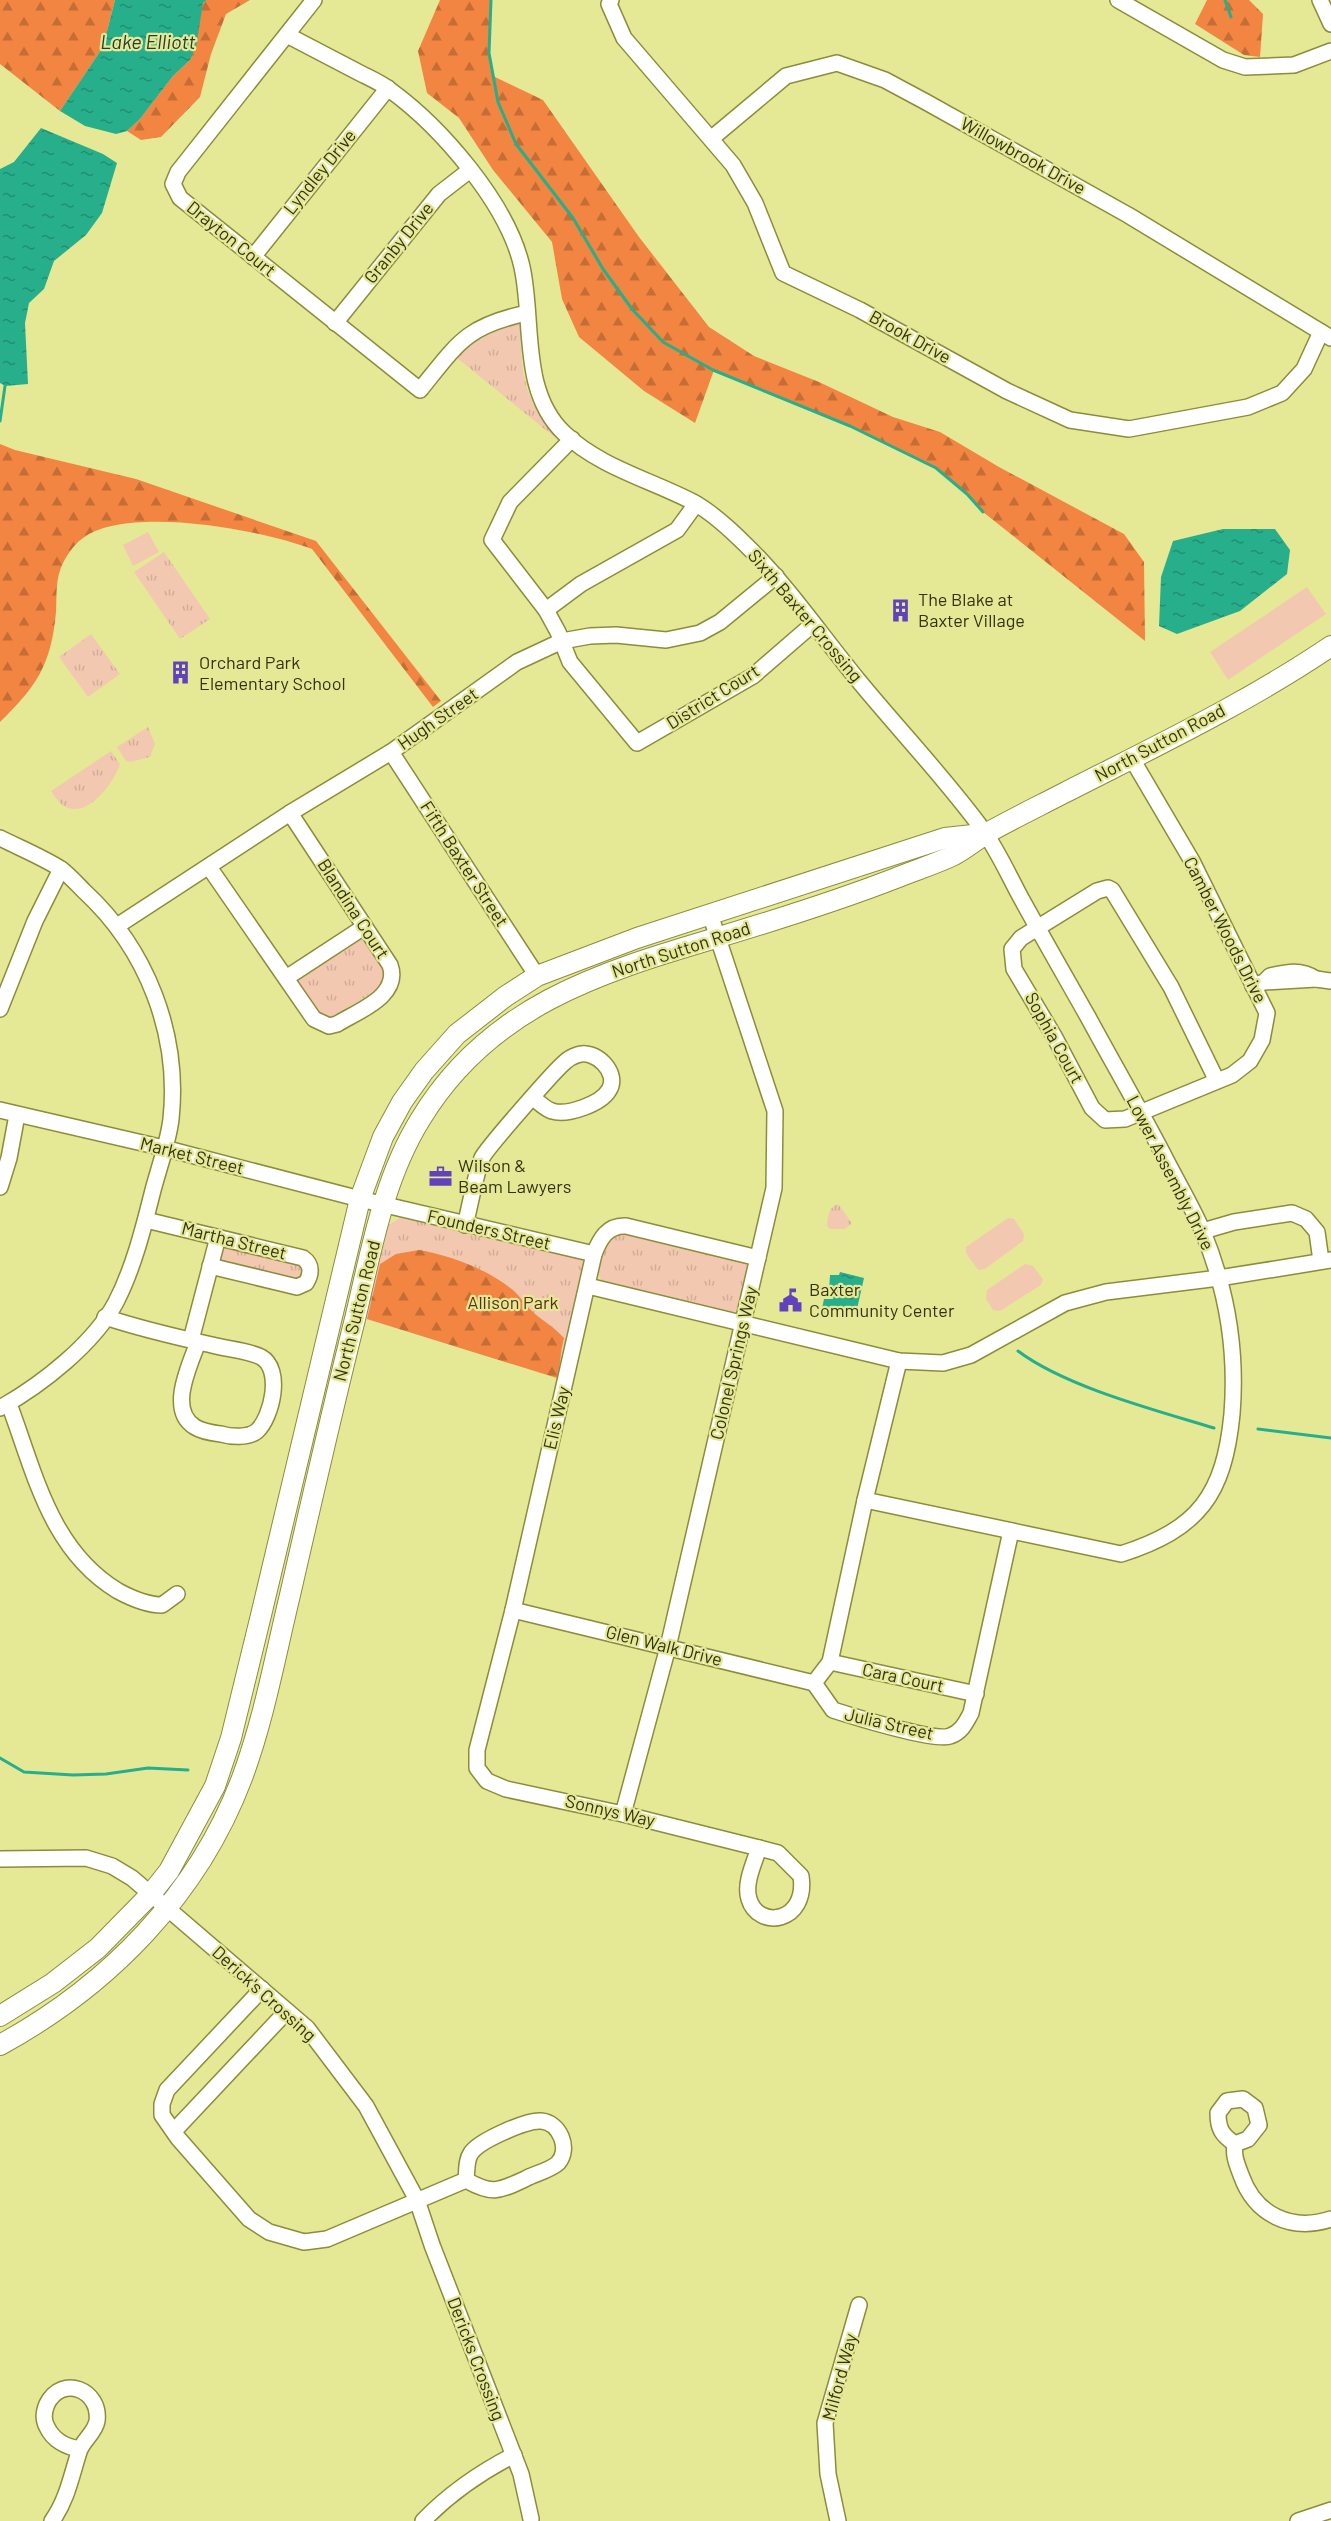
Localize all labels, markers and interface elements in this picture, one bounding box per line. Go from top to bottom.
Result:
water label: Lake Elliott [100,29,196,53]
street label: Willowbrook Drive [957,112,1090,199]
street label: Lyndley Drive [278,124,360,218]
street label: Drayton Court [183,196,281,281]
street label: Granby Drive [359,197,438,287]
street label: Brook Drive [866,305,955,368]
street label: Sixth Baxter Crossing [744,544,868,686]
place label: The Blake at Baxter Village [918,588,1025,631]
building icon: The Blake at Baxter Village [887,597,913,623]
place label: Orchard Park Elementary School [199,651,346,694]
street label: District Court [662,659,763,733]
building icon: Orchard Park Elementary School [168,660,194,686]
street label: Hugh Street [393,682,482,754]
street label: North Sutton Road [1091,698,1229,786]
street label: Fifth Baxter Street [416,797,514,930]
street label: Camber Woods Drive [1180,853,1272,1006]
street label: Blandina Court [313,854,394,963]
street label: North Sutton Road [609,916,753,982]
street label: Sophia Court [1021,988,1089,1087]
street label: Lower Assembly Drive [1122,1092,1219,1253]
street label: Market Street [138,1132,246,1179]
place label: Wilson & Beam Lawyers [458,1154,572,1197]
office icon: Wilson & Beam Lawyers [427,1163,453,1189]
street label: Founders Street [425,1204,553,1254]
street label: Martha Street [180,1216,289,1264]
street label: North Sutton Road [328,1238,384,1384]
place label: Baxter Community Center [809,1278,955,1321]
street label: Colonel Springs Way [705,1284,761,1442]
public building icon: Baxter Community Center [778,1287,804,1313]
park label: Allison Park [468,1291,558,1313]
street label: Elis Way [538,1384,574,1452]
street label: Glen Walk Drive [604,1620,725,1670]
street label: Cara Court [860,1658,946,1696]
street label: Julia Street [843,1702,936,1744]
street label: Sonnys Way [563,1789,657,1831]
street label: Derick's Crossing [208,1941,321,2046]
street label: Dericks Crossing [443,2294,511,2424]
street label: Milford Way [817,2331,861,2423]

